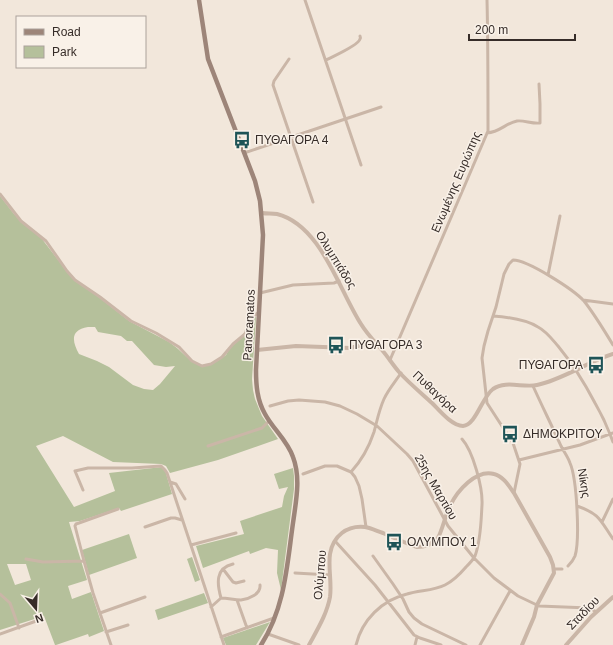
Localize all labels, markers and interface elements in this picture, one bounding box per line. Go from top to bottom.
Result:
legend [16,16,146,68]
scale bar [469,16,575,42]
text: 200 m [475,23,508,37]
text: Road [52,25,81,39]
text: Park [52,45,78,59]
street label: Ενωμένης Ευρώπης [428,129,484,235]
bus stop icon: ΠΥΘΑΓΟΡΑ 4 [232,130,252,150]
place label: ΠΥΘΑΓΟΡΑ 4 [255,133,329,147]
street label: Ολυμπιάδος [313,228,359,292]
street label: Panoramatos [240,289,258,361]
bus stop icon: ΠΥΘΑΓΟΡΑ 3 [326,335,346,355]
place label: ΠΥΘΑΓΟΡΑ 3 [349,338,423,352]
bus stop icon: ΠΥΘΑΓΟΡΑ [586,355,606,375]
place label: ΠΥΘΑΓΟΡΑ [519,358,583,372]
street label: Πυθαγόρα [410,368,460,416]
bus stop icon: ΔΗΜΟΚΡΙΤΟΥ [500,424,520,444]
place label: ΔΗΜΟΚΡΙΤΟΥ [523,427,602,441]
street label: 25ης Μαρτίου [412,452,460,522]
street label: Νίκης [575,467,593,499]
bus stop icon: ΟΛΥΜΠΟΥ 1 [384,532,404,552]
place label: ΟΛΥΜΠΟΥ 1 [407,535,477,549]
street label: Ολύμπου [311,550,329,600]
north arrow [16,589,56,629]
street label: Σταδίου [564,593,602,633]
text: N [33,611,45,625]

